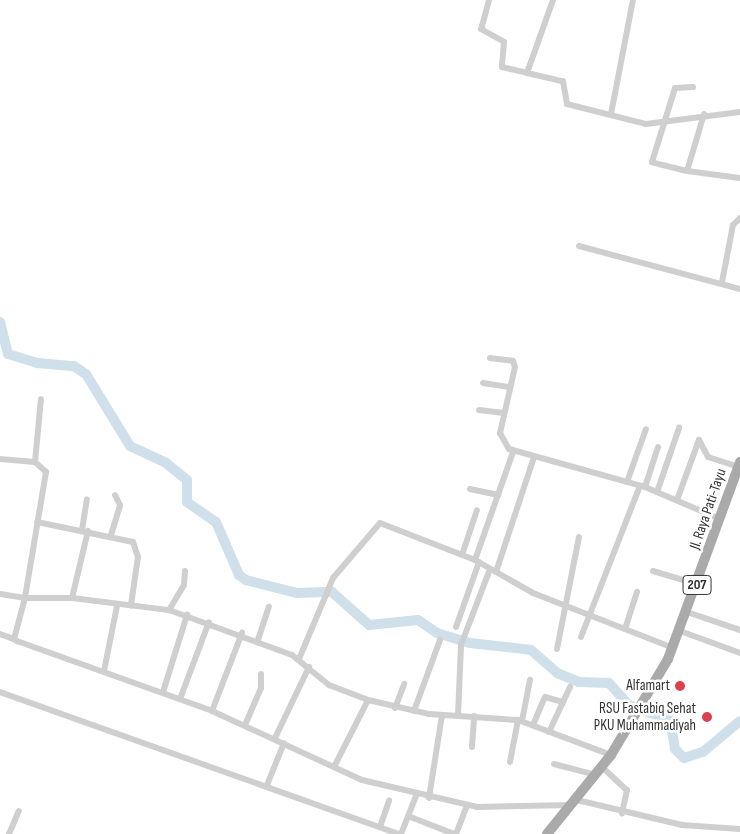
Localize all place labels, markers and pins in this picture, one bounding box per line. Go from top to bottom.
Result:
place label: Alfamart [626,677,670,695]
marker: Alfamart [674,680,686,692]
place label: RSU Fastabiq Sehat PKU Muhammadiyah [594,699,696,734]
marker: RSU Fastabiq Sehat PKU Muhammadiyah [700,710,714,724]

